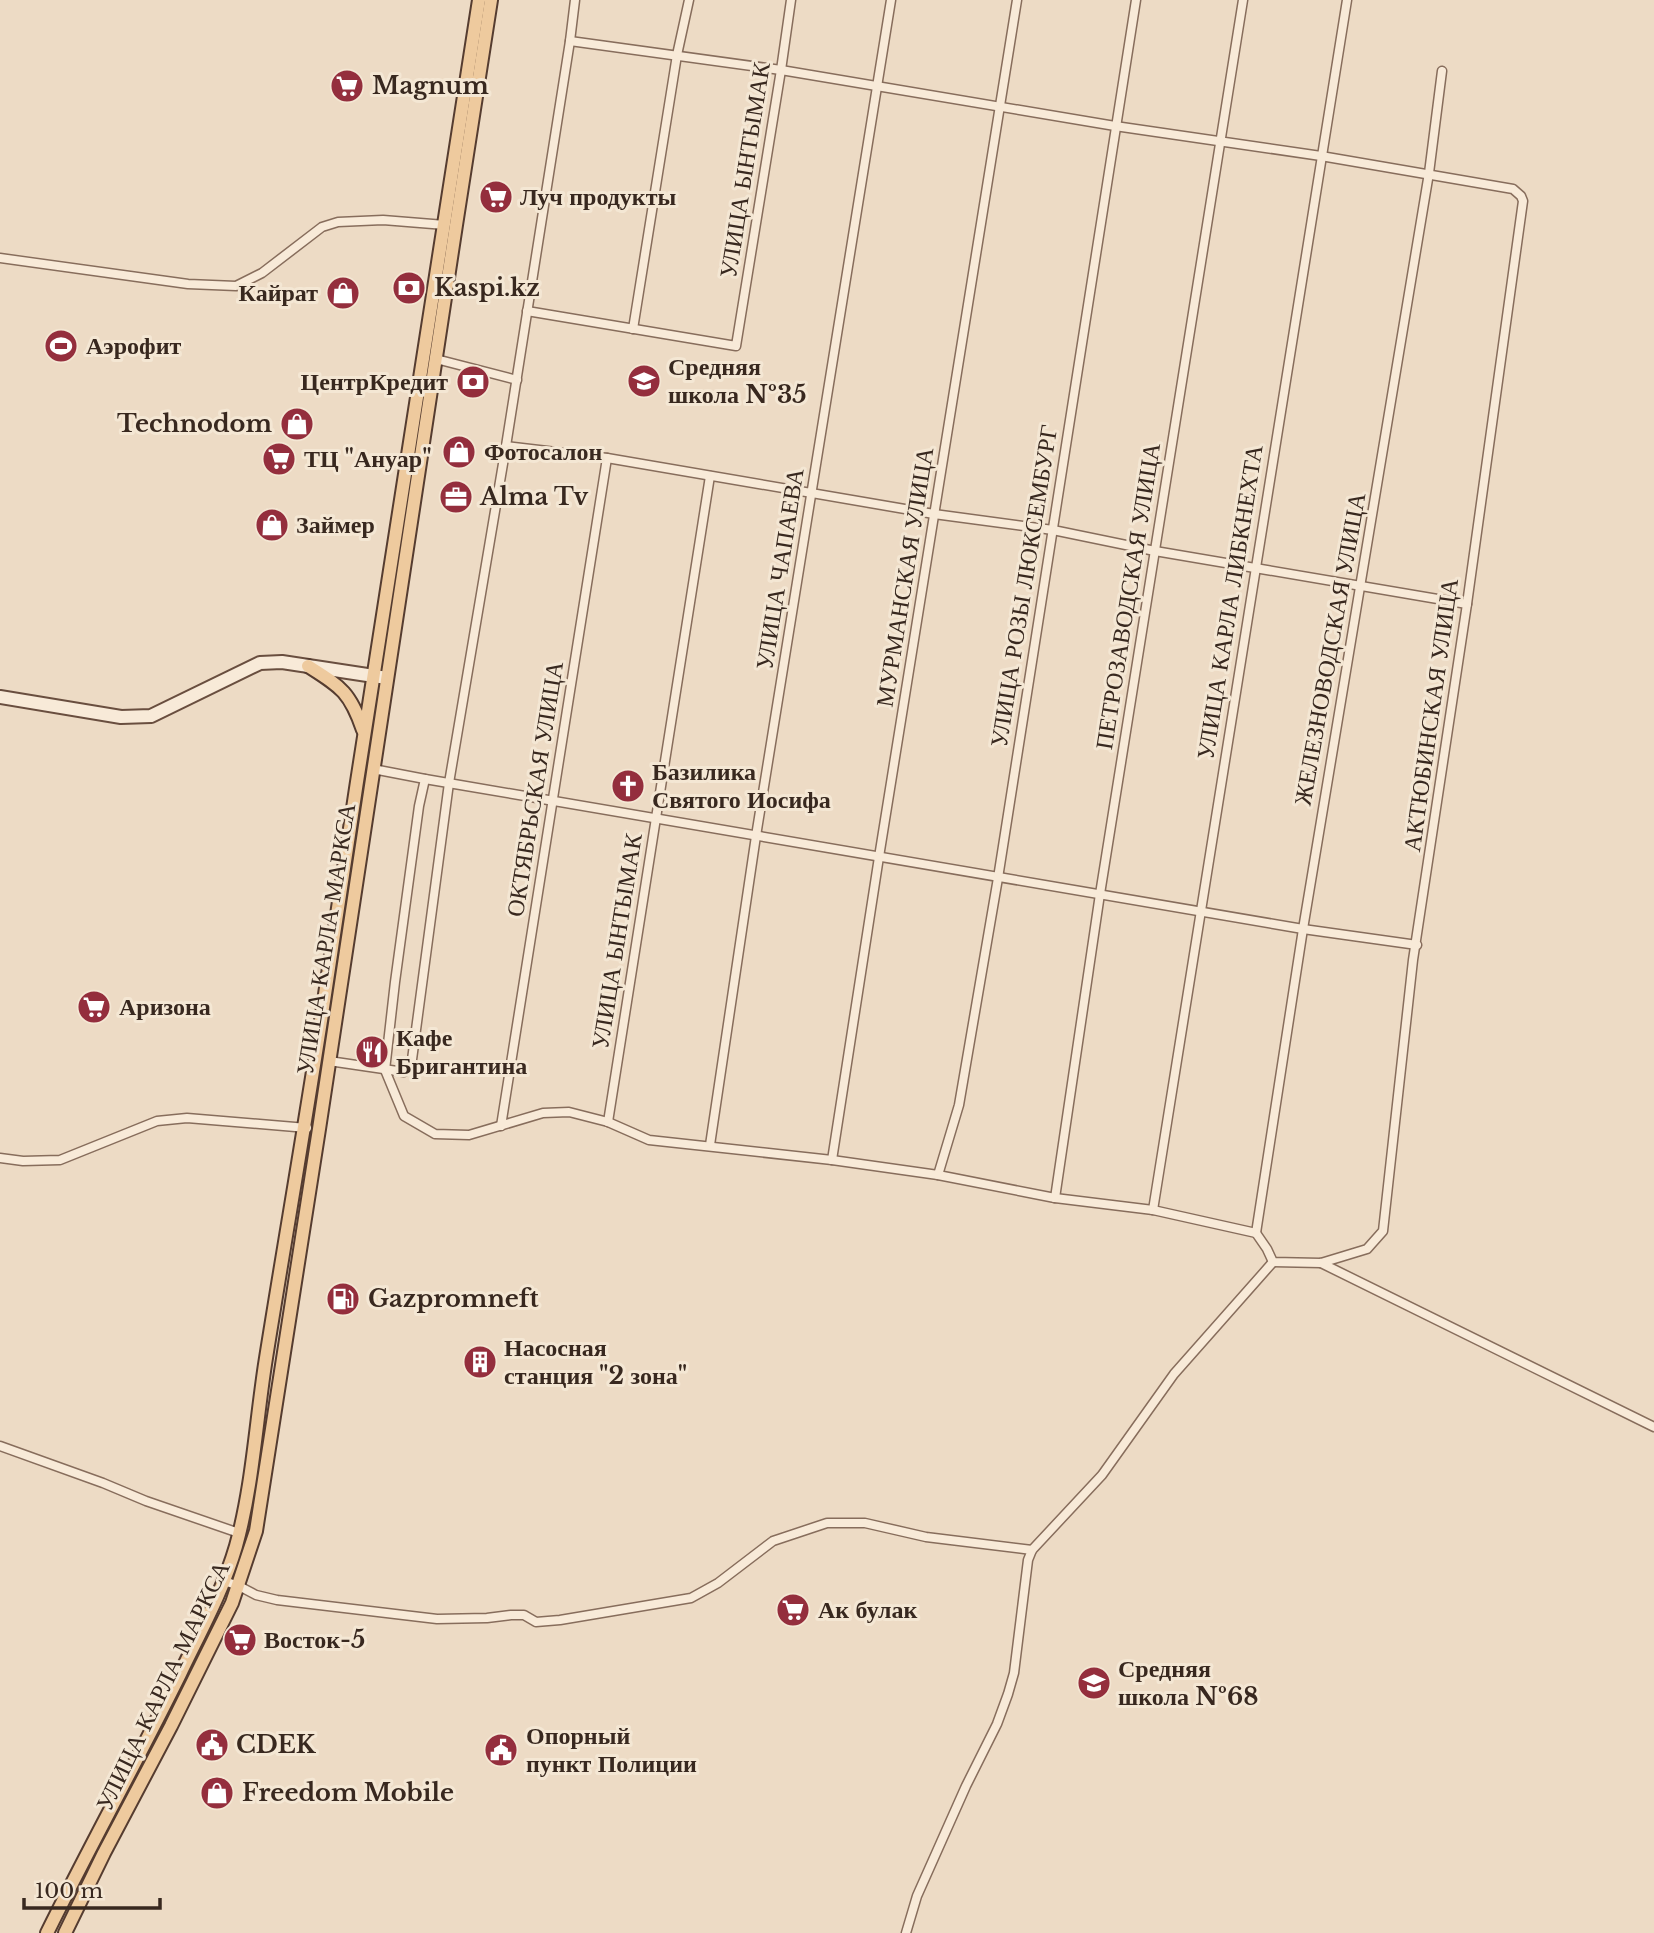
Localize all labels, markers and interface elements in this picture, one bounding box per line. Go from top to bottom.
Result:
street label: УЛИЦА ЫНТЫМАК [713,59,776,280]
supermarket icon: Magnum [328,67,366,105]
place label: Magnum [372,71,489,100]
supermarket icon: Луч продукты [477,178,515,216]
place label: Луч продукты [520,182,676,211]
bank icon: Kaspi.kz [390,269,428,307]
place label: Kaspi.kz [434,273,540,302]
shop icon: Кайрат [324,274,362,312]
place label: Кайрат [239,278,318,307]
sports icon: Аэрофит [42,327,80,365]
place label: Аэрофит [86,331,181,360]
place label: Средняя школа №35 [668,352,807,409]
school or university icon: Средняя школа №35 [625,362,663,400]
bank icon: ЦентрКредит [454,363,492,401]
place label: ЦентрКредит [301,367,448,396]
shop icon: Technodom [278,405,316,443]
place label: Technodom [117,409,272,438]
street label: УЛИЦА РОЗЫ ЛЮКСЕМБУРГ [984,423,1063,749]
shop icon: Фотосалон [440,433,478,471]
place label: Фотосалон [484,437,602,466]
supermarket icon: ТЦ "Ануар" [260,440,298,478]
street label: ПЕТРОЗАВОДСКАЯ УЛИЦА [1089,440,1166,751]
street label: УЛИЦА КАРЛА ЛИБКНЕХТА [1190,442,1269,761]
place label: ТЦ "Ануар" [304,444,432,473]
street label: МУРМАНСКАЯ УЛИЦА [870,444,939,709]
street label: УЛИЦА ЧАПАЕВА [749,465,810,672]
office icon: Alma Tv [437,478,475,516]
place label: Alma Tv [479,482,588,511]
street label: ЖЕЛЕЗНОВОДСКАЯ УЛИЦА [1288,490,1371,808]
shop icon: Займер [253,506,291,544]
place label: Займер [296,510,375,539]
street label: АКТЮБИНСКАЯ УЛИЦА [1397,576,1464,854]
street label: ОКТЯБРЬСКАЯ УЛИЦА [500,658,569,919]
place label: Базилика Святого Иосифа [652,757,831,814]
church icon: Базилика Святого Иосифа [609,767,647,805]
street label: УЛИЦА КАРЛА МАРКСА [290,800,361,1077]
street label: УЛИЦА ЫНТЫМАК [585,830,648,1051]
supermarket icon: Аризона [75,988,113,1026]
place label: Аризона [119,992,211,1021]
place label: Кафе Бригантина [396,1023,527,1080]
restaurant icon: Кафе Бригантина [353,1033,391,1071]
fuel station icon: Gazpromneft [324,1280,362,1318]
place label: Gazpromneft [368,1284,539,1313]
place label: Насосная станция "2 зона" [504,1333,687,1390]
building icon: Насосная станция "2 зона" [461,1343,499,1381]
street label: УЛИЦА КАРЛА МАРКСА [89,1556,236,1815]
supermarket icon: Ак булак [774,1591,812,1629]
place label: Ак булак [818,1595,917,1624]
supermarket icon: Восток-5 [221,1621,259,1659]
place label: Восток-5 [264,1625,365,1654]
place label: Средняя школа №68 [1118,1654,1258,1711]
school or university icon: Средняя школа №68 [1075,1664,1113,1702]
place label: Опорный пункт Полиции [526,1721,697,1778]
public building icon: CDEK [193,1726,231,1764]
place label: CDEK [236,1730,317,1759]
public building icon: Опорный пункт Полиции [482,1731,520,1769]
shop icon: Freedom Mobile [198,1774,236,1812]
place label: Freedom Mobile [242,1778,454,1807]
scale bar [24,1867,161,1911]
text: 100 m [35,1878,103,1904]

